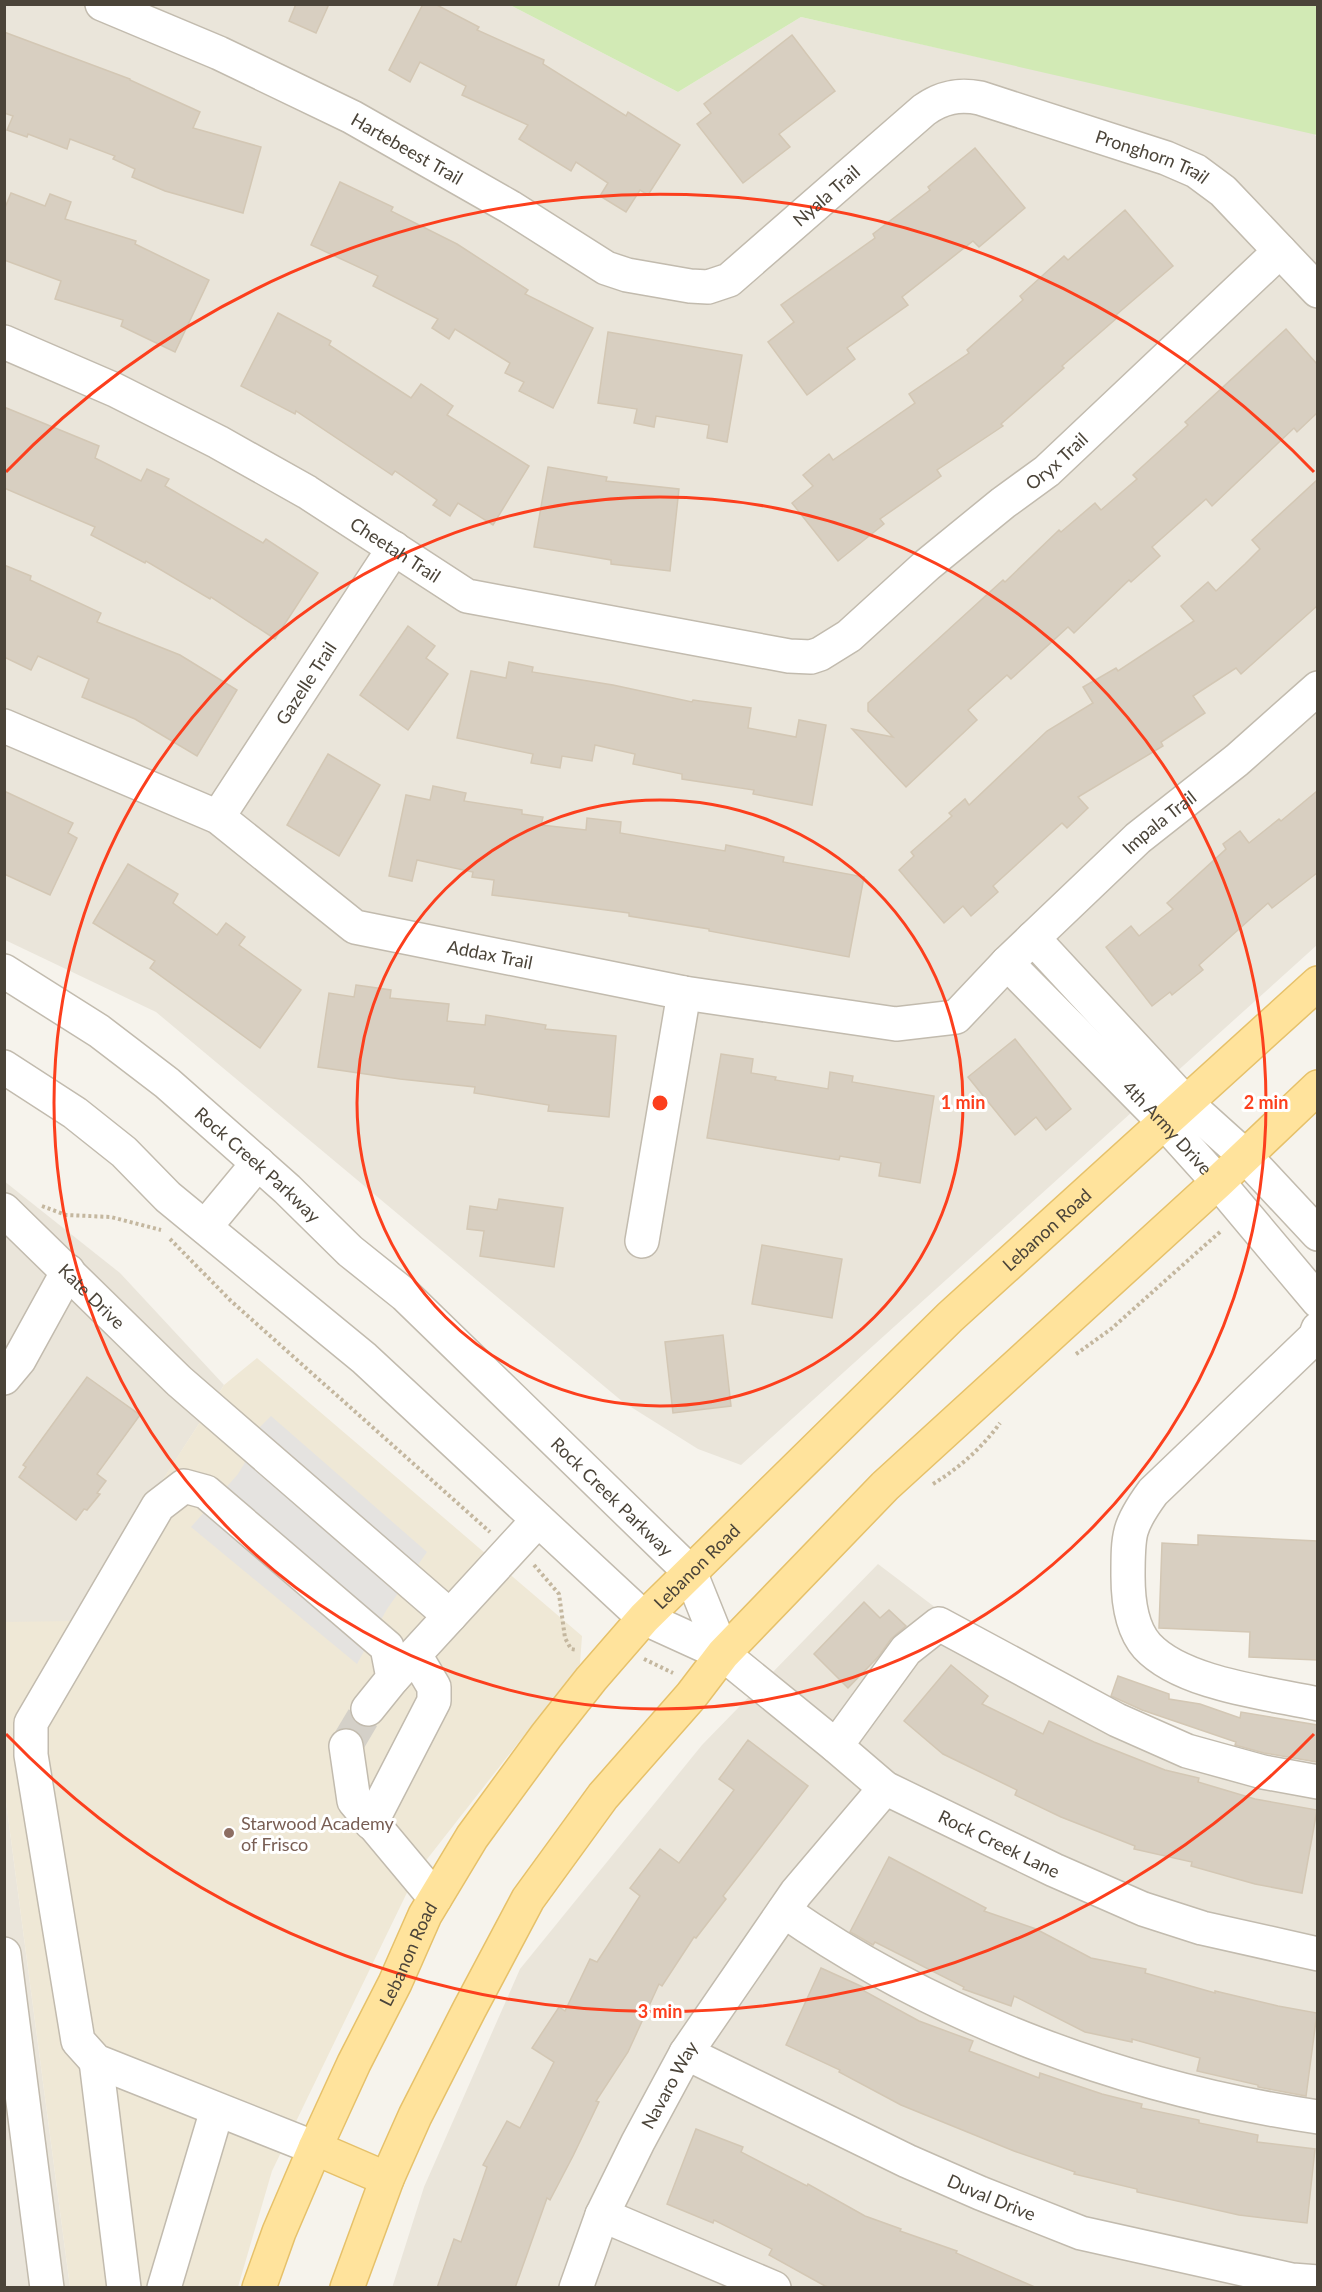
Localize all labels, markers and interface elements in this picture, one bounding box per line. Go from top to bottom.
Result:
street label: Hartebeest Trail [347,108,467,189]
street label: Pronghorn Trail [1093,125,1214,188]
street label: Nyala Trail [788,160,864,230]
street label: Oryx Trail [1021,428,1092,494]
street label: Cheetah Trail [346,512,445,587]
street label: Gazelle Trail [271,638,341,729]
street label: Impala Trail [1117,786,1200,858]
street label: Addax Trail [445,935,535,973]
street label: 4th Army Drive [1118,1076,1217,1179]
text: 1 min [941,1091,985,1113]
text: 2 min [1244,1091,1288,1113]
centre of rings [650,1093,670,1113]
street label: Rock Creek Parkway [191,1102,326,1227]
street label: Lebanon Road [998,1184,1095,1275]
street label: Kate Drive [54,1259,130,1333]
street label: Rock Creek Parkway [547,1432,678,1561]
street label: Lebanon Road [649,1519,744,1613]
street label: Rock Creek Lane [935,1805,1063,1882]
place label: Starwood Academy of Frisco [241,1812,394,1855]
marker: Starwood Academy of Frisco [222,1826,236,1840]
street label: Lebanon Road [374,1898,441,2010]
text: 3 min [638,2000,682,2022]
street label: Navaro Way [636,2036,702,2132]
street label: Duval Drive [944,2169,1039,2225]

